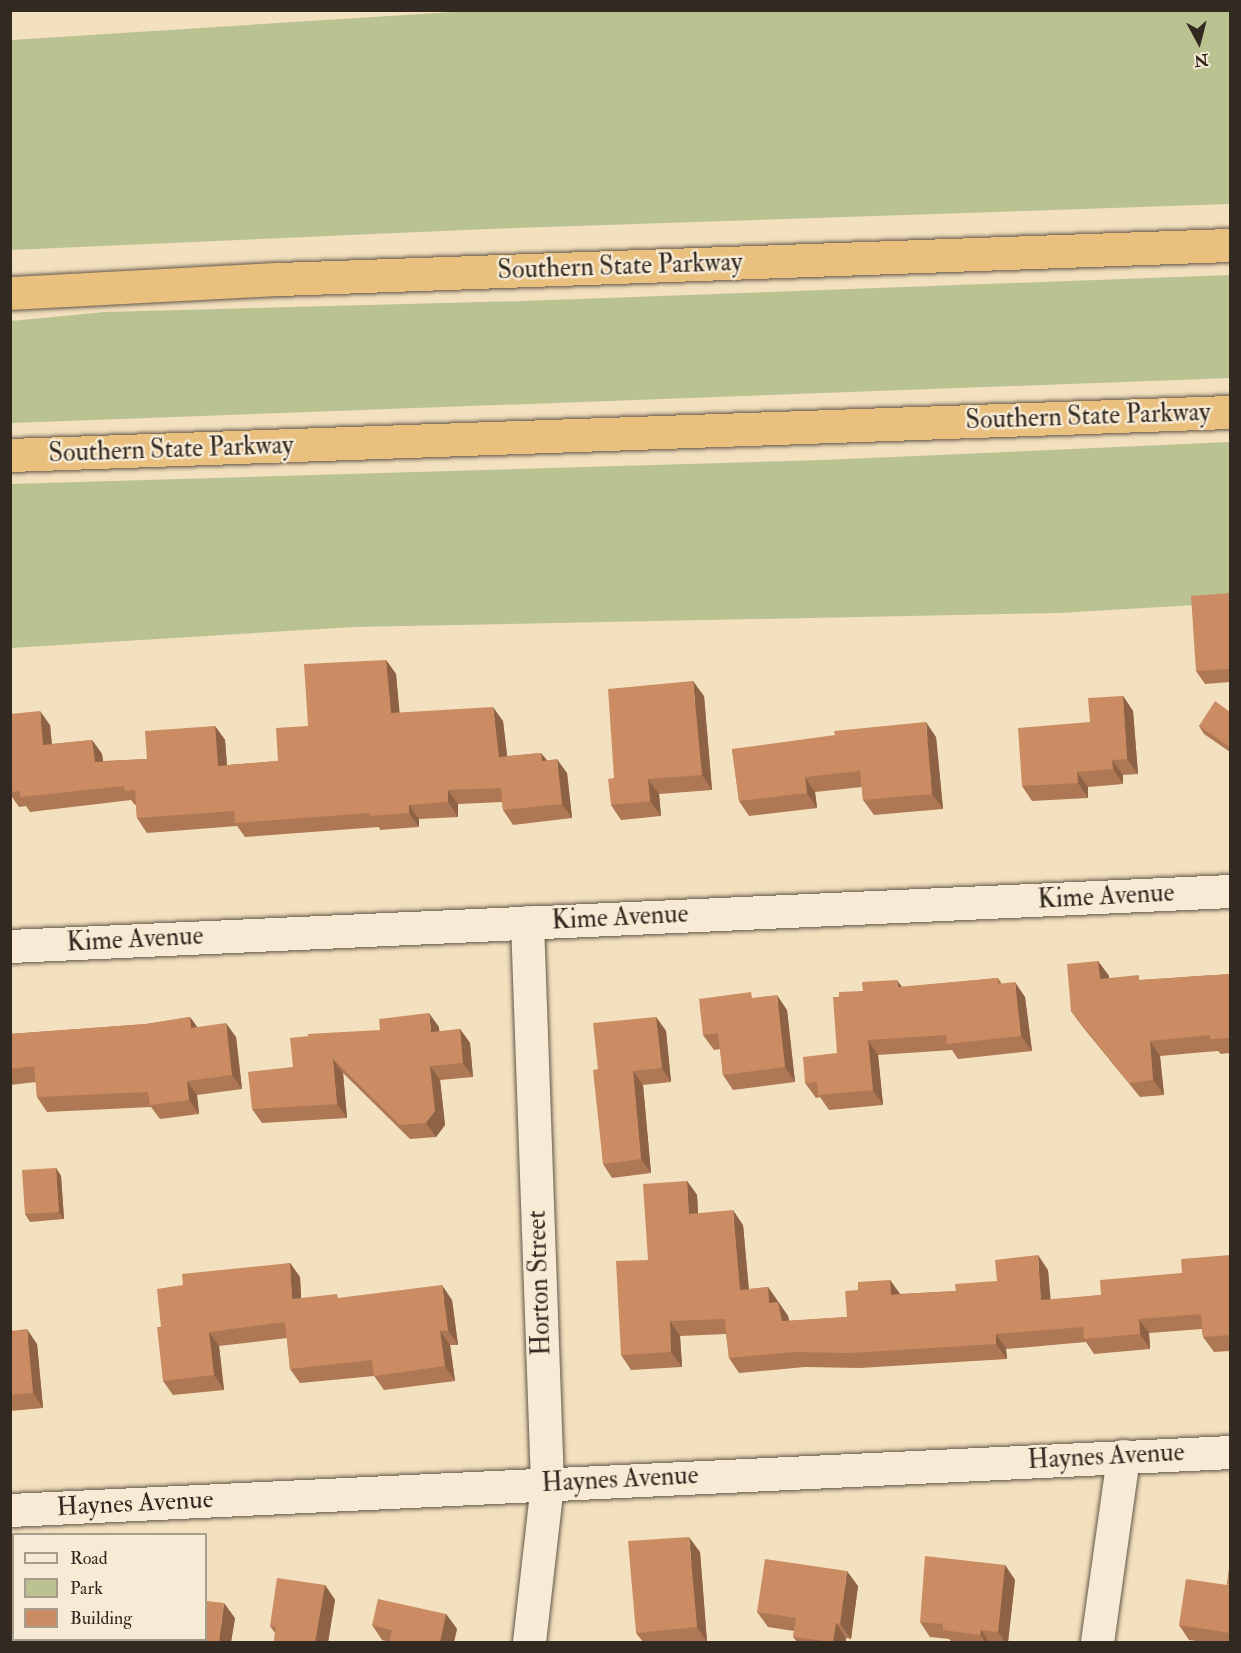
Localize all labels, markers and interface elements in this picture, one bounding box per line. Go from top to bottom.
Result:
north arrow [1169,12,1229,72]
text: N [1193,49,1210,71]
street label: Southern State Parkway [497,247,743,287]
street label: Southern State Parkway [965,397,1211,437]
street label: Southern State Parkway [48,430,294,470]
street label: Kime Avenue [1037,878,1175,916]
street label: Kime Avenue [551,899,689,937]
street label: Kime Avenue [66,921,204,959]
street label: Horton Street [522,1210,558,1356]
street label: Haynes Avenue [1027,1437,1185,1477]
street label: Haynes Avenue [541,1460,699,1500]
street label: Haynes Avenue [56,1484,214,1524]
legend [12,1533,207,1641]
text: Road [70,1547,108,1570]
text: Park [70,1577,103,1600]
text: Building [70,1607,132,1630]

